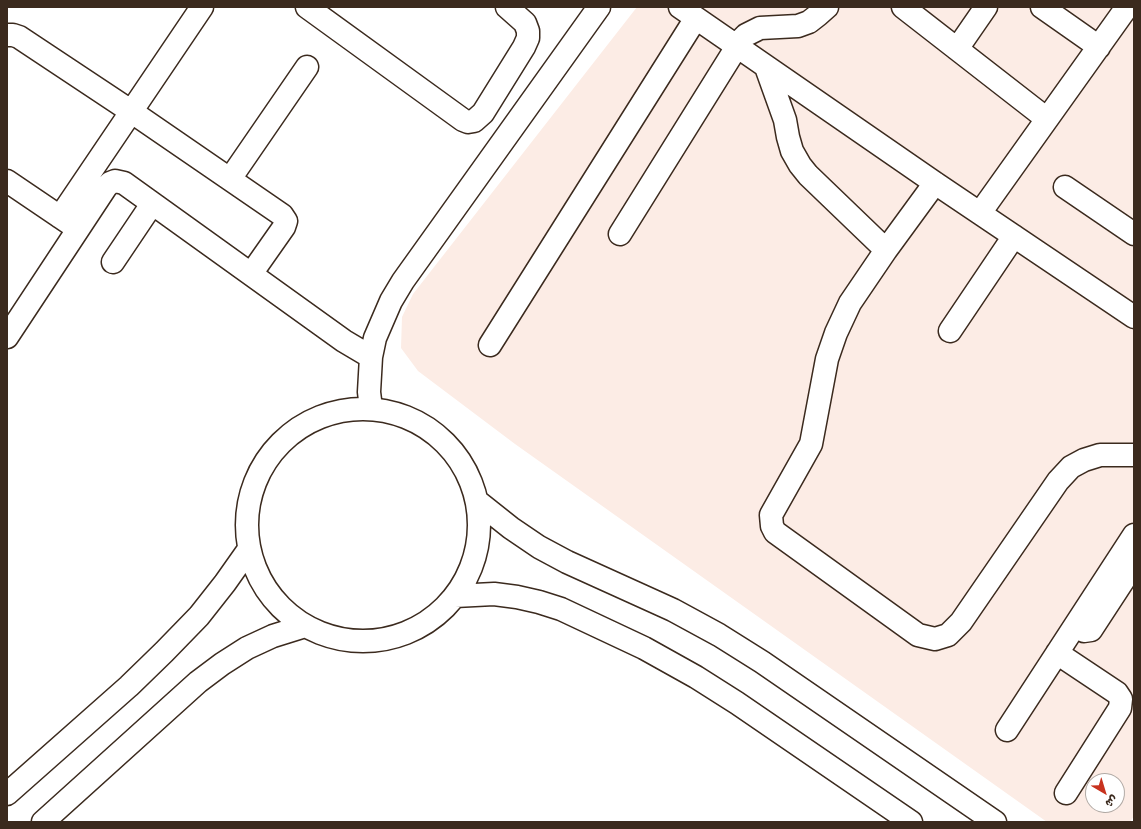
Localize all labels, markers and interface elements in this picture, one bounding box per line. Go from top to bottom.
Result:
north arrow [1085,773,1125,813]
text: ش [1103,792,1121,811]

